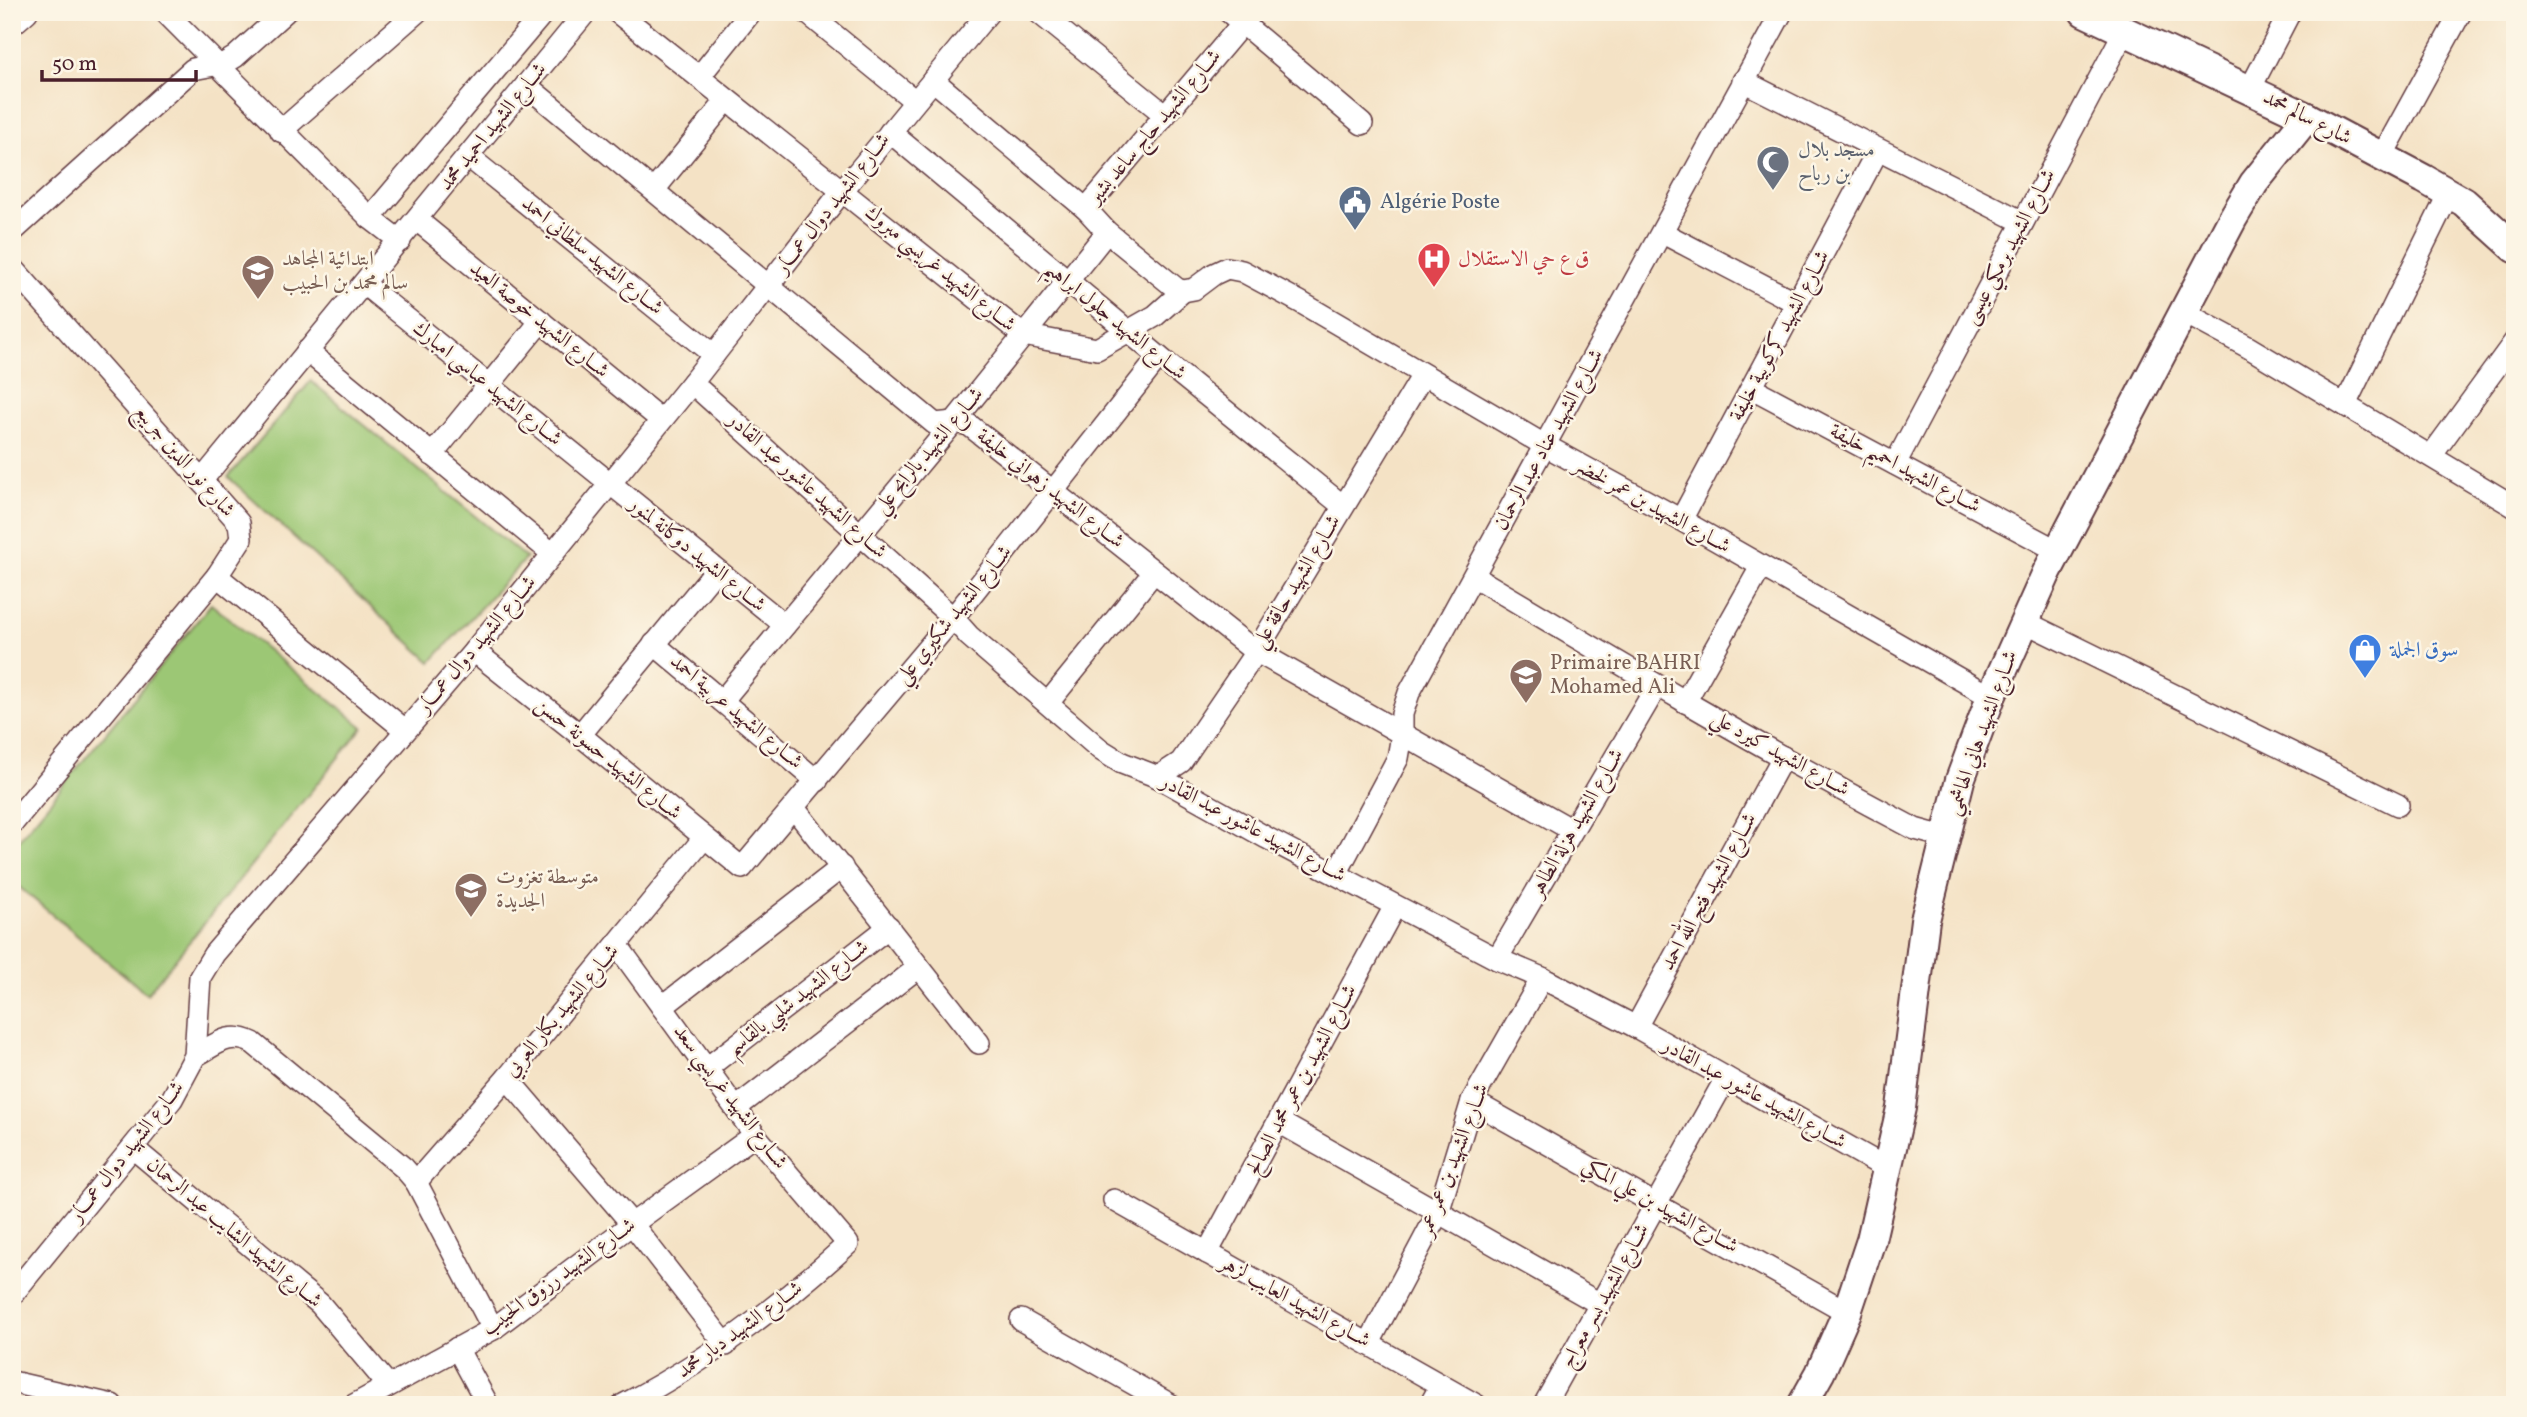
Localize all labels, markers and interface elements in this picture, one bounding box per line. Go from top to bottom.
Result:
scale bar [42,38,196,82]
street label: شــارع الشهيد حاج ساعد بشير [1080,43,1231,214]
text: 50 m [52,50,97,79]
street label: شــارع الشهيد احميد محمد [432,57,555,199]
street label: شارع سالم محمد [2257,83,2356,155]
street label: شــارع الشهيد دوال عمـــار [767,127,899,284]
place label: مسجد بلال بن رباح [1798,136,1875,192]
mosque icon: مسجد بلال بن رباح [1754,143,1792,192]
street label: شــارع الشهيد برمكي عيسى [1957,164,2066,331]
public building icon: Algérie Poste [1336,183,1374,232]
place label: Algérie Poste [1380,188,1500,217]
street label: شــارع الشهيد سلطاني احمد [513,190,669,324]
street label: شــارع الشهيد غريسي مبروك [856,199,1022,342]
hospital icon: ق ع حي الاستقلال [1415,240,1453,289]
place label: ابتدائية المجاهد سالم محمد بن الحبيب [282,245,408,300]
place label: ق ع حي الاستقلال [1458,245,1590,276]
street label: شــارع الشهيد كركوبية خليفة [1723,245,1839,428]
school or university icon: ابتدائية المجاهد سالم محمد بن الحبيب [239,252,277,301]
street label: شــارع الشهيد خوصة العيد [462,255,615,387]
street label: شــارع الشهيد جلول ابراهيم [1035,255,1192,391]
street label: شــارع الشهيد عباسي امبارك [403,314,568,457]
street label: شــارع الشهيد عناد عبد الرحمان [1487,344,1613,537]
street label: شــارع الشهيد بالرابح علي [867,381,994,523]
street label: شارع نور الدين جريبع [124,398,241,526]
street label: شــارع الشهيد عاشور عبد القادر [718,405,893,567]
street label: شــارع الشهيد احميم خليفة [1822,417,1986,525]
street label: شــارع الشهيد زهواني خليفة [969,422,1130,558]
street label: شــارع الشهيد بن عمر لخضر [1566,450,1736,563]
street label: شــارع الشهيد دوكانة لمنور [619,489,772,621]
street label: شــارع الشهيد حاقة علي [1246,510,1352,656]
street label: شــارع الشهيد شكيري علي [889,539,1022,693]
street label: شــارع الشهيد دوال عمـــار [409,570,545,723]
shop icon: سوق الجملة [2346,631,2384,680]
place label: سوق الجملة [2389,636,2458,665]
street label: شــارع الشهيد هاني الهاشمي [1939,647,2029,821]
street label: شــارع الشهيد عربية احمد [662,648,809,778]
place label: Primaire BAHRI Mohamed Ali [1550,649,1701,702]
school or university icon: Primaire BAHRI Mohamed Ali [1507,656,1545,705]
street label: شــارع الشهيد حسونة حسن [527,691,688,829]
street label: شــارع الشهيد كيرد علي [1703,704,1855,808]
street label: شــارع الشهيد هزلة الطاهر [1522,743,1633,905]
street label: شــارع الشهيد عاشور عبد القادر [1152,767,1351,892]
street label: شــارع الشهيد فتح الله احمد [1650,806,1767,978]
place label: متوسطة تغزوت الجديدة [496,863,599,916]
school or university icon: متوسطة تغزوت الجديدة [452,870,490,919]
street label: شــارع الشهيد شلبي بالقاسم [721,933,878,1067]
street label: شــارع الشهيد بكار العربي [498,938,628,1085]
street label: شــارع الشهيد بن عمر محمد الصالح [1239,980,1366,1181]
street label: شــارع الشهيد غريسي سعد [663,1018,794,1178]
street label: شــارع الشهيد عاشور عبد القادر [1654,1030,1851,1158]
street label: شــارع الشهيد دوال عمـــار [61,1075,193,1232]
street label: شــارع الشهيد بن عمر عمر [1411,1079,1498,1243]
street label: شــارع الشهيد الشايب عبد الرحمان [138,1151,328,1317]
street label: شــارع الشهيد بن علي المكي [1575,1151,1743,1265]
street label: شــارع الشهيد رزوق الحبيب [476,1211,643,1344]
street label: شــارع الشهيد بسر معراج [1553,1218,1659,1375]
street label: شــارع الشهيد العايب لزهر [1212,1248,1376,1357]
street label: شــارع الشهيد دبار محمد [671,1274,810,1387]

